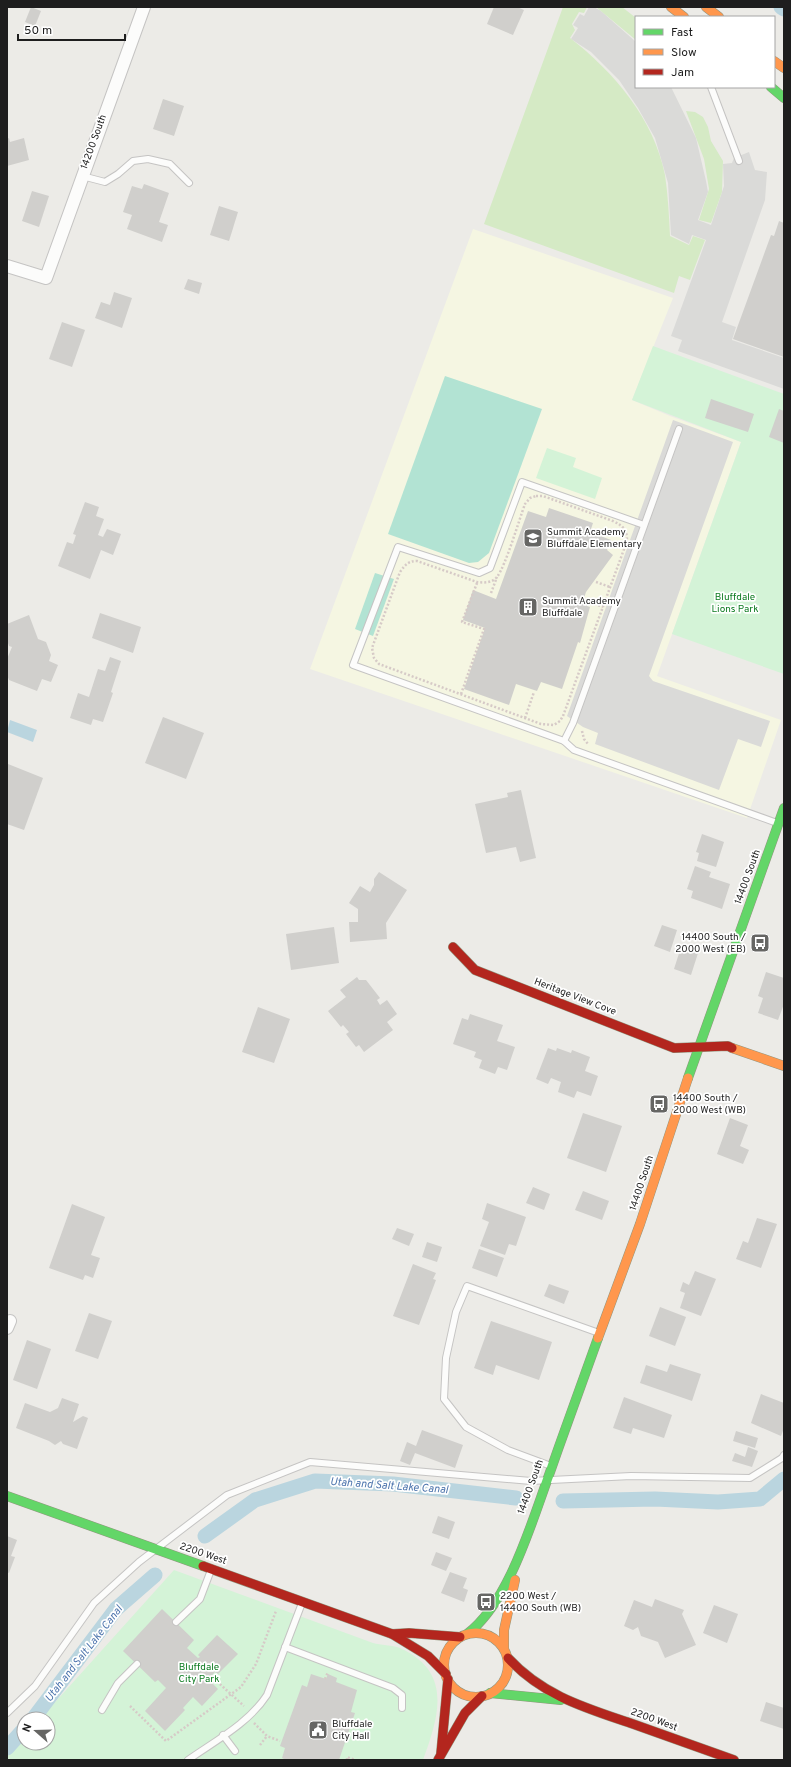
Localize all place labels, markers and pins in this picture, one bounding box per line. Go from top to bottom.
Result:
place label: Summit Academy Bluffdale Elementary [547,526,642,551]
school or university icon: Summit Academy Bluffdale Elementary [522,527,544,549]
place label: Summit Academy Bluffdale [542,595,621,620]
building icon: Summit Academy Bluffdale [517,596,539,618]
place label: 14400 South / 2000 West (EB) [675,931,746,956]
bus stop icon: 14400 South / 2000 West (EB) [749,932,771,954]
place label: 14400 South / 2000 West (WB) [673,1092,746,1117]
bus stop icon: 14400 South / 2000 West (WB) [648,1093,670,1115]
place label: 2200 West / 14400 South (WB) [500,1590,581,1615]
bus stop icon: 2200 West / 14400 South (WB) [475,1591,497,1613]
place label: Bluffdale City Hall [332,1718,372,1743]
public building icon: Bluffdale City Hall [307,1719,329,1741]

